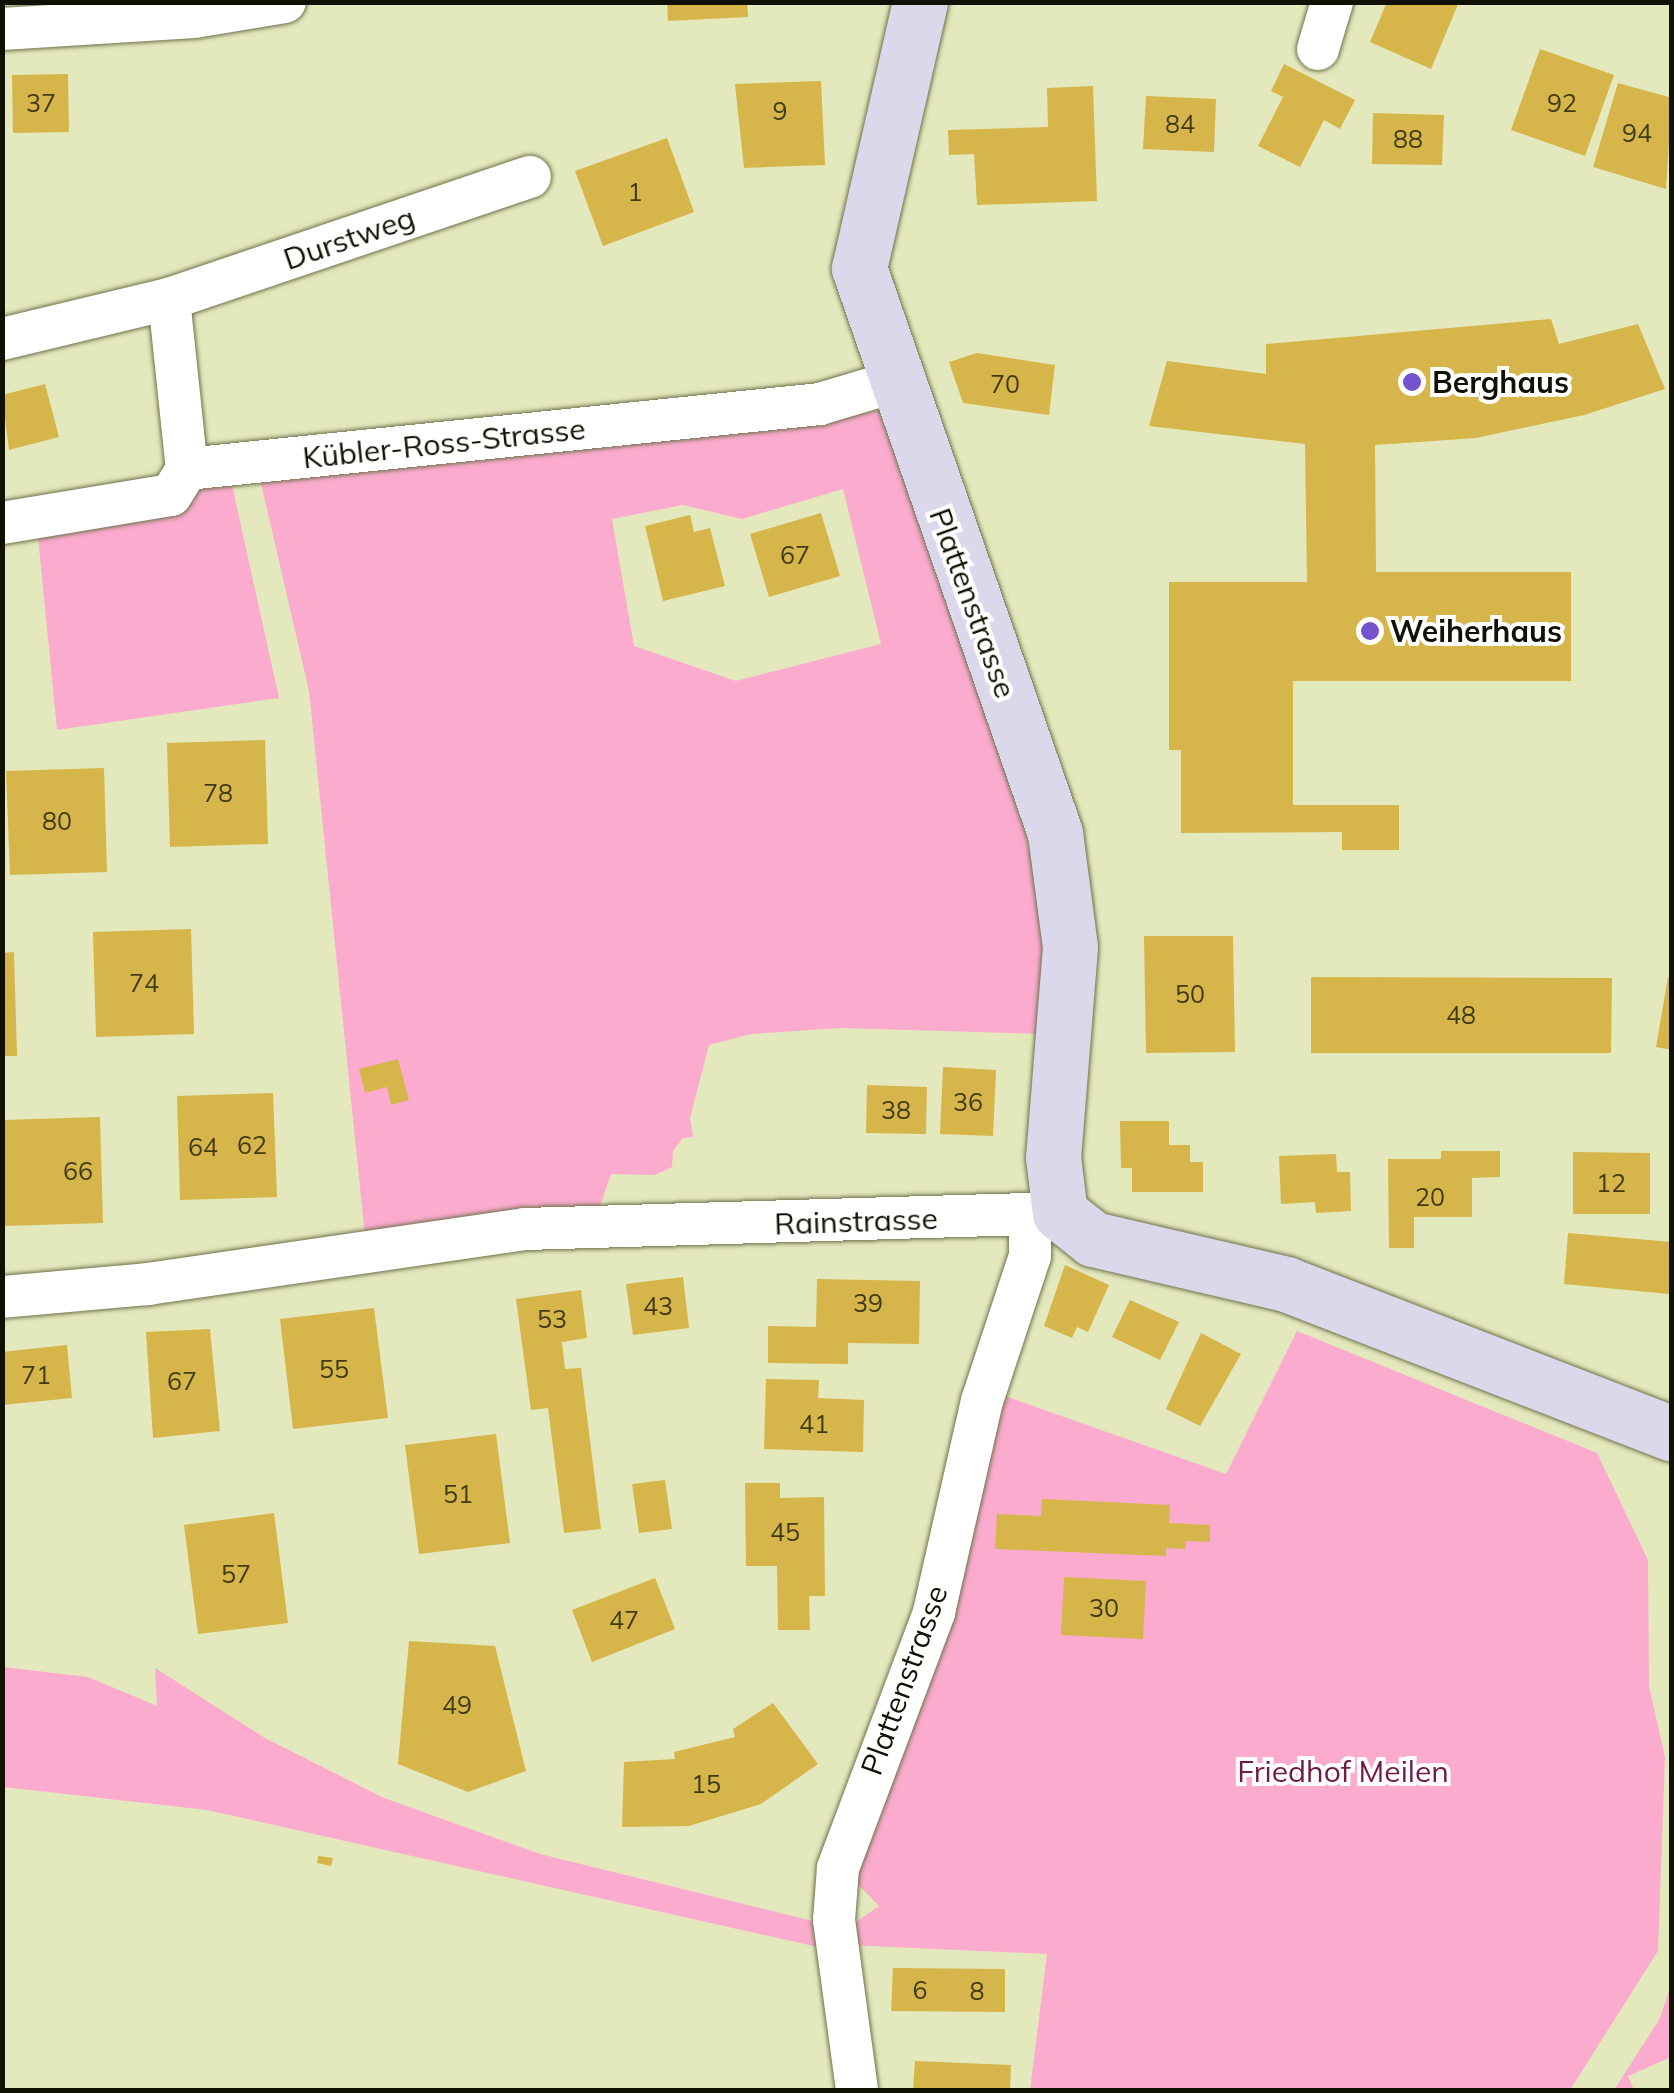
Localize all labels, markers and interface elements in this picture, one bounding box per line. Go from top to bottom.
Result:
house number: 37 [26,88,56,118]
house number: 92 [1547,88,1577,118]
house number: 9 [773,96,787,126]
house number: 84 [1165,109,1195,139]
house number: 94 [1622,118,1652,148]
house number: 88 [1393,124,1423,154]
house number: 1 [628,177,642,207]
street label: Durstweg [279,199,419,277]
place label: Berghaus [1432,364,1569,400]
house number: 70 [990,369,1020,399]
marker: Berghaus [1401,371,1423,393]
street label: Kübler-Ross-Strasse [301,410,587,476]
street label: Plattenstrasse [922,503,1024,703]
house number: 67 [780,540,810,570]
place label: Weiherhaus [1390,613,1562,649]
marker: Weiherhaus [1359,620,1381,642]
house number: 78 [203,778,233,808]
house number: 80 [42,806,72,836]
house number: 74 [129,968,159,998]
house number: 50 [1175,979,1205,1009]
house number: 48 [1446,1000,1476,1030]
house number: 36 [953,1087,983,1117]
house number: 38 [881,1095,911,1125]
house number: 62 [237,1130,267,1160]
house number: 64 [188,1132,218,1162]
house number: 66 [63,1156,93,1186]
house number: 12 [1596,1168,1626,1198]
house number: 20 [1415,1182,1445,1212]
street label: Rainstrasse [774,1200,938,1242]
house number: 39 [853,1288,883,1318]
house number: 43 [643,1291,673,1321]
house number: 53 [537,1304,567,1334]
house number: 55 [319,1354,349,1384]
house number: 71 [21,1360,51,1390]
house number: 67 [167,1366,197,1396]
house number: 41 [799,1409,829,1439]
house number: 51 [443,1479,473,1509]
house number: 45 [770,1517,800,1547]
house number: 57 [221,1559,251,1589]
street label: Plattenstrasse [853,1580,955,1780]
house number: 30 [1089,1593,1119,1623]
house number: 47 [609,1605,639,1635]
house number: 49 [442,1690,472,1720]
park label: Friedhof Meilen [1237,1753,1449,1789]
house number: 15 [691,1769,721,1799]
house number: 6 [913,1975,927,2005]
house number: 8 [970,1976,984,2006]

